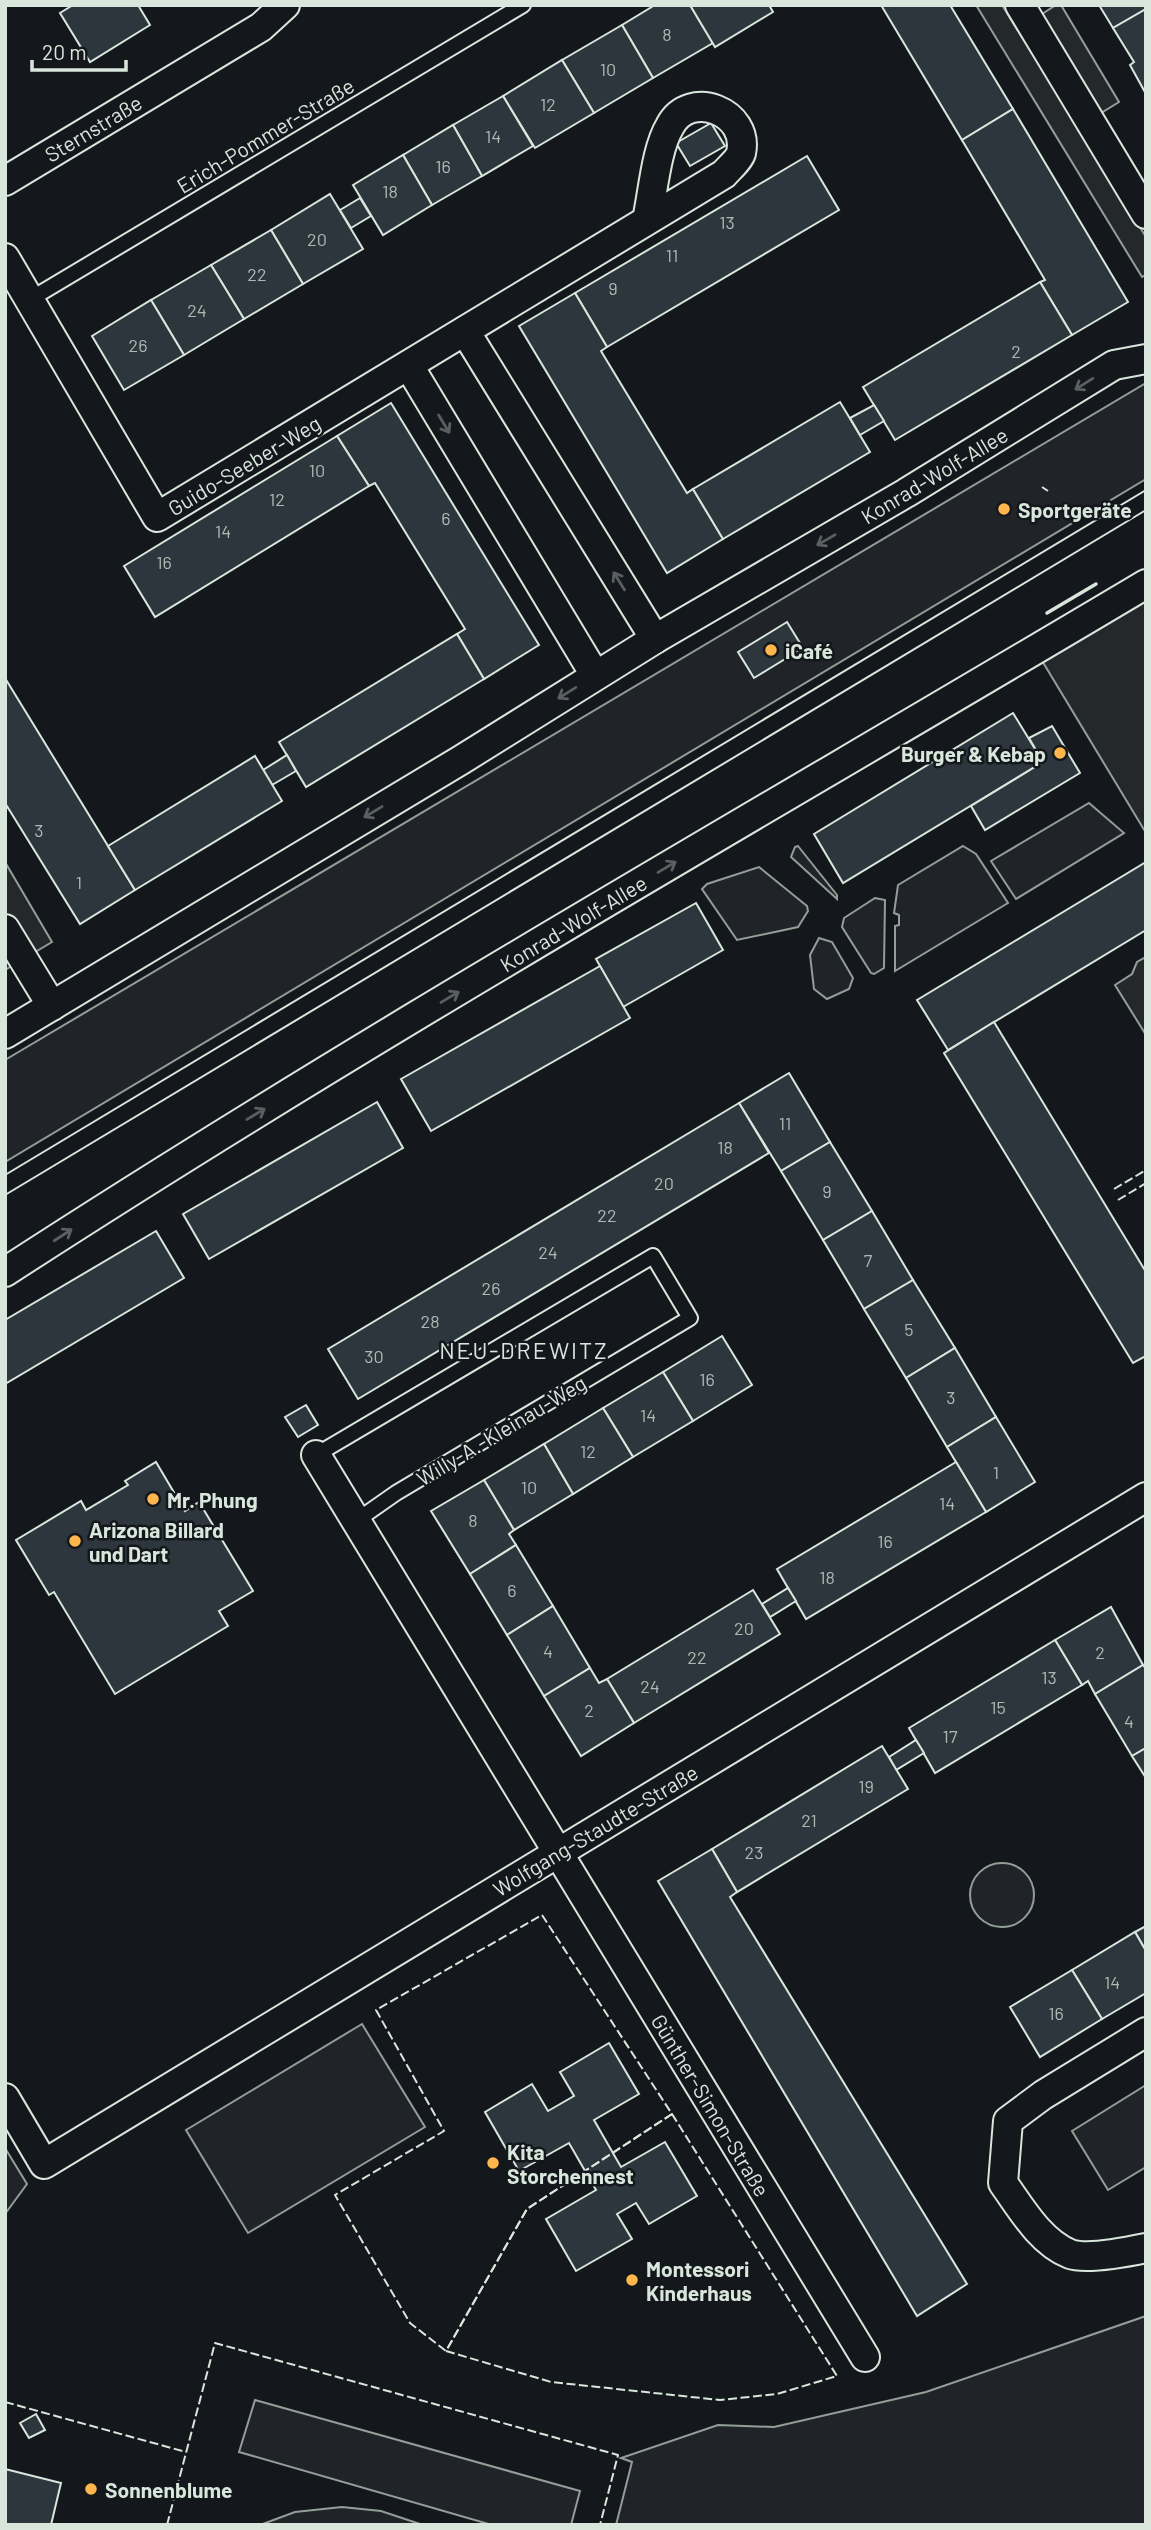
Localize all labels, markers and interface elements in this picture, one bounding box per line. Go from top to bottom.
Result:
house number: 8 [662,23,672,45]
scale bar [32,28,126,72]
text: 20 m [42,39,87,64]
house number: 10 [600,58,616,80]
street label: Erich-Pommer-Straße [172,72,358,198]
street label: Sternstraße [40,89,146,167]
house number: 12 [540,93,556,115]
house number: 14 [485,125,501,147]
house number: 16 [435,155,451,177]
house number: 18 [382,180,398,202]
house number: 13 [719,211,735,233]
house number: 20 [307,228,327,250]
house number: 11 [666,244,678,266]
house number: 22 [247,263,267,285]
house number: 9 [608,277,618,299]
house number: 24 [187,299,207,321]
house number: 26 [129,334,147,356]
house number: 2 [1011,340,1021,362]
one-way arrow [1074,377,1094,391]
street label: Guido-Seeber-Weg [163,410,325,520]
one-way arrow [437,414,451,434]
street label: Konrad-Wolf-Allee [856,421,1012,529]
house number: 10 [309,459,325,481]
house number: 12 [269,488,285,510]
place label: Sportgeräte [1018,497,1132,522]
marker: Sportgeräte [996,501,1012,517]
house number: 6 [441,507,451,529]
house number: 14 [215,520,231,542]
one-way arrow [816,533,836,547]
house number: 16 [156,551,172,573]
one-way arrow [612,571,626,591]
place label: iCafé [785,638,833,663]
marker: iCafé [763,642,779,658]
one-way arrow [558,686,577,700]
place label: Burger & Kebap [901,741,1046,766]
marker: Burger & Kebap [1052,745,1068,761]
one-way arrow [364,806,384,820]
house number: 3 [34,819,44,841]
one-way arrow [656,860,676,874]
street label: Konrad-Wolf-Allee [495,869,651,977]
house number: 1 [76,871,82,893]
one-way arrow [440,990,460,1004]
one-way arrow [245,1107,265,1121]
house number: 11 [779,1112,791,1134]
house number: 18 [717,1136,733,1158]
house number: 20 [654,1172,674,1194]
house number: 9 [822,1180,832,1202]
house number: 22 [597,1204,617,1226]
one-way arrow [52,1227,72,1241]
house number: 24 [538,1241,558,1263]
house number: 7 [864,1249,873,1271]
house number: 26 [482,1277,500,1299]
house number: 28 [420,1310,440,1332]
house number: 5 [904,1318,914,1340]
district label: NEU-DREWITZ [439,1336,609,1364]
house number: 30 [364,1345,384,1367]
house number: 16 [699,1368,715,1390]
street label: Willy-A.-Kleinau-Weg [412,1370,590,1490]
house number: 3 [946,1386,956,1408]
house number: 14 [640,1404,656,1426]
house number: 12 [580,1440,596,1462]
house number: 1 [993,1461,999,1483]
house number: 10 [521,1476,537,1498]
place label: Mr. Phung [167,1487,258,1512]
marker: Mr. Phung [145,1491,161,1507]
house number: 14 [939,1492,955,1514]
house number: 8 [468,1509,478,1531]
place label: Arizona Billard und Dart [89,1517,224,1566]
house number: 16 [877,1530,893,1552]
marker: Arizona Billard und Dart [67,1533,83,1549]
house number: 18 [819,1566,835,1588]
house number: 6 [507,1579,517,1601]
house number: 20 [734,1617,754,1639]
house number: 4 [543,1640,553,1662]
house number: 2 [1095,1641,1105,1663]
house number: 22 [687,1646,707,1668]
house number: 13 [1041,1666,1057,1688]
house number: 24 [640,1675,660,1697]
house number: 15 [990,1696,1006,1718]
house number: 2 [584,1699,594,1721]
house number: 4 [1124,1710,1134,1732]
house number: 17 [943,1725,958,1747]
street label: Wolfgang-Staudte-Straße [488,1759,702,1901]
house number: 19 [858,1775,874,1797]
house number: 21 [801,1809,817,1831]
house number: 23 [745,1841,763,1863]
house number: 14 [1104,1971,1120,1993]
house number: 16 [1048,2002,1064,2024]
street label: Günther-Simon-Straße [647,2009,775,2201]
place label: Kita Storchennest [507,2139,634,2188]
marker: Kita Storchennest [485,2155,501,2171]
place label: Montessori Kinderhaus [646,2256,752,2305]
marker: Montessori Kinderhaus [624,2272,640,2288]
place label: Sonnenblume [105,2477,232,2502]
marker: Sonnenblume [83,2481,99,2497]

